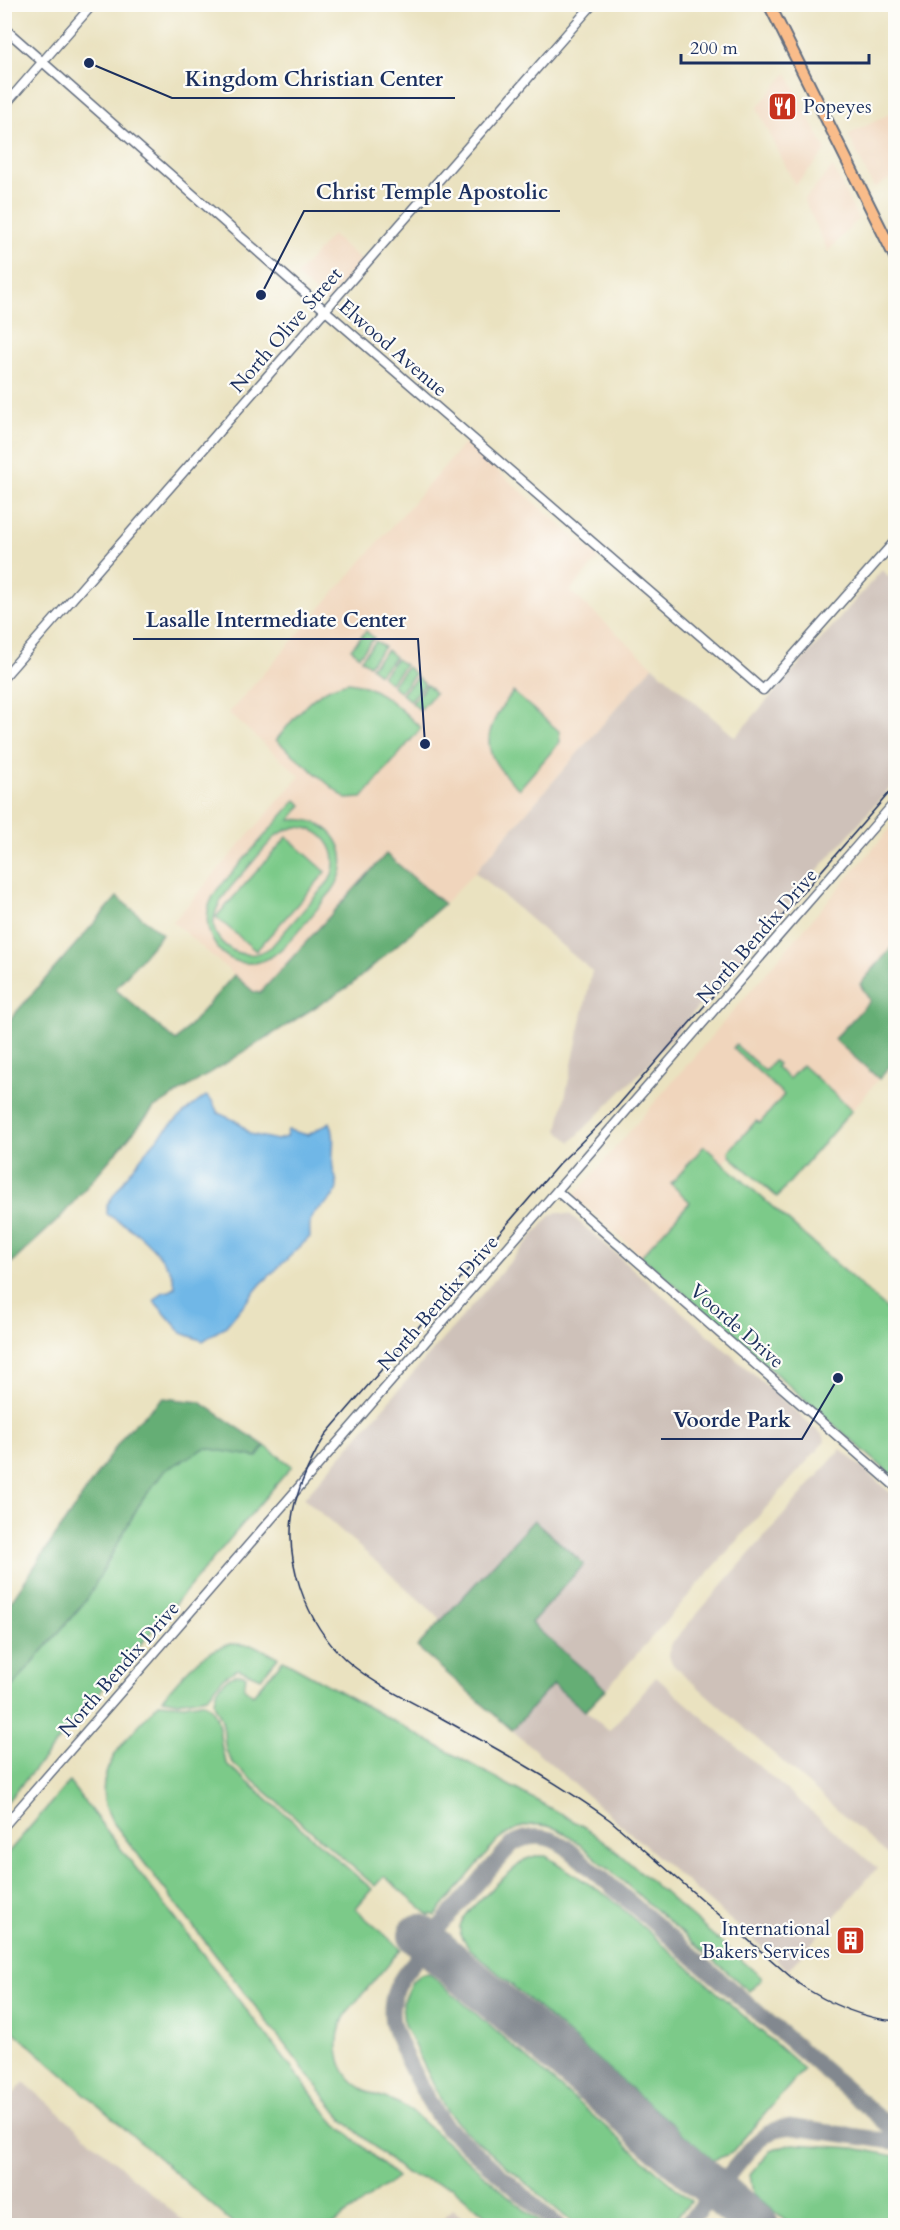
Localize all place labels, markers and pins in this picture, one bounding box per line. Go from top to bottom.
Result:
callout: Kingdom Christian Center [172,59,455,98]
restaurant icon: Popeyes [766,90,798,122]
place label: Popeyes [803,93,872,120]
callout: Christ Temple Apostolic [304,172,560,211]
callout: Lasalle Intermediate Center [133,600,418,639]
callout: Voorde Park [661,1400,802,1439]
place label: International Bakers Services [702,1915,830,1965]
building icon: International Bakers Services [835,1924,867,1956]

